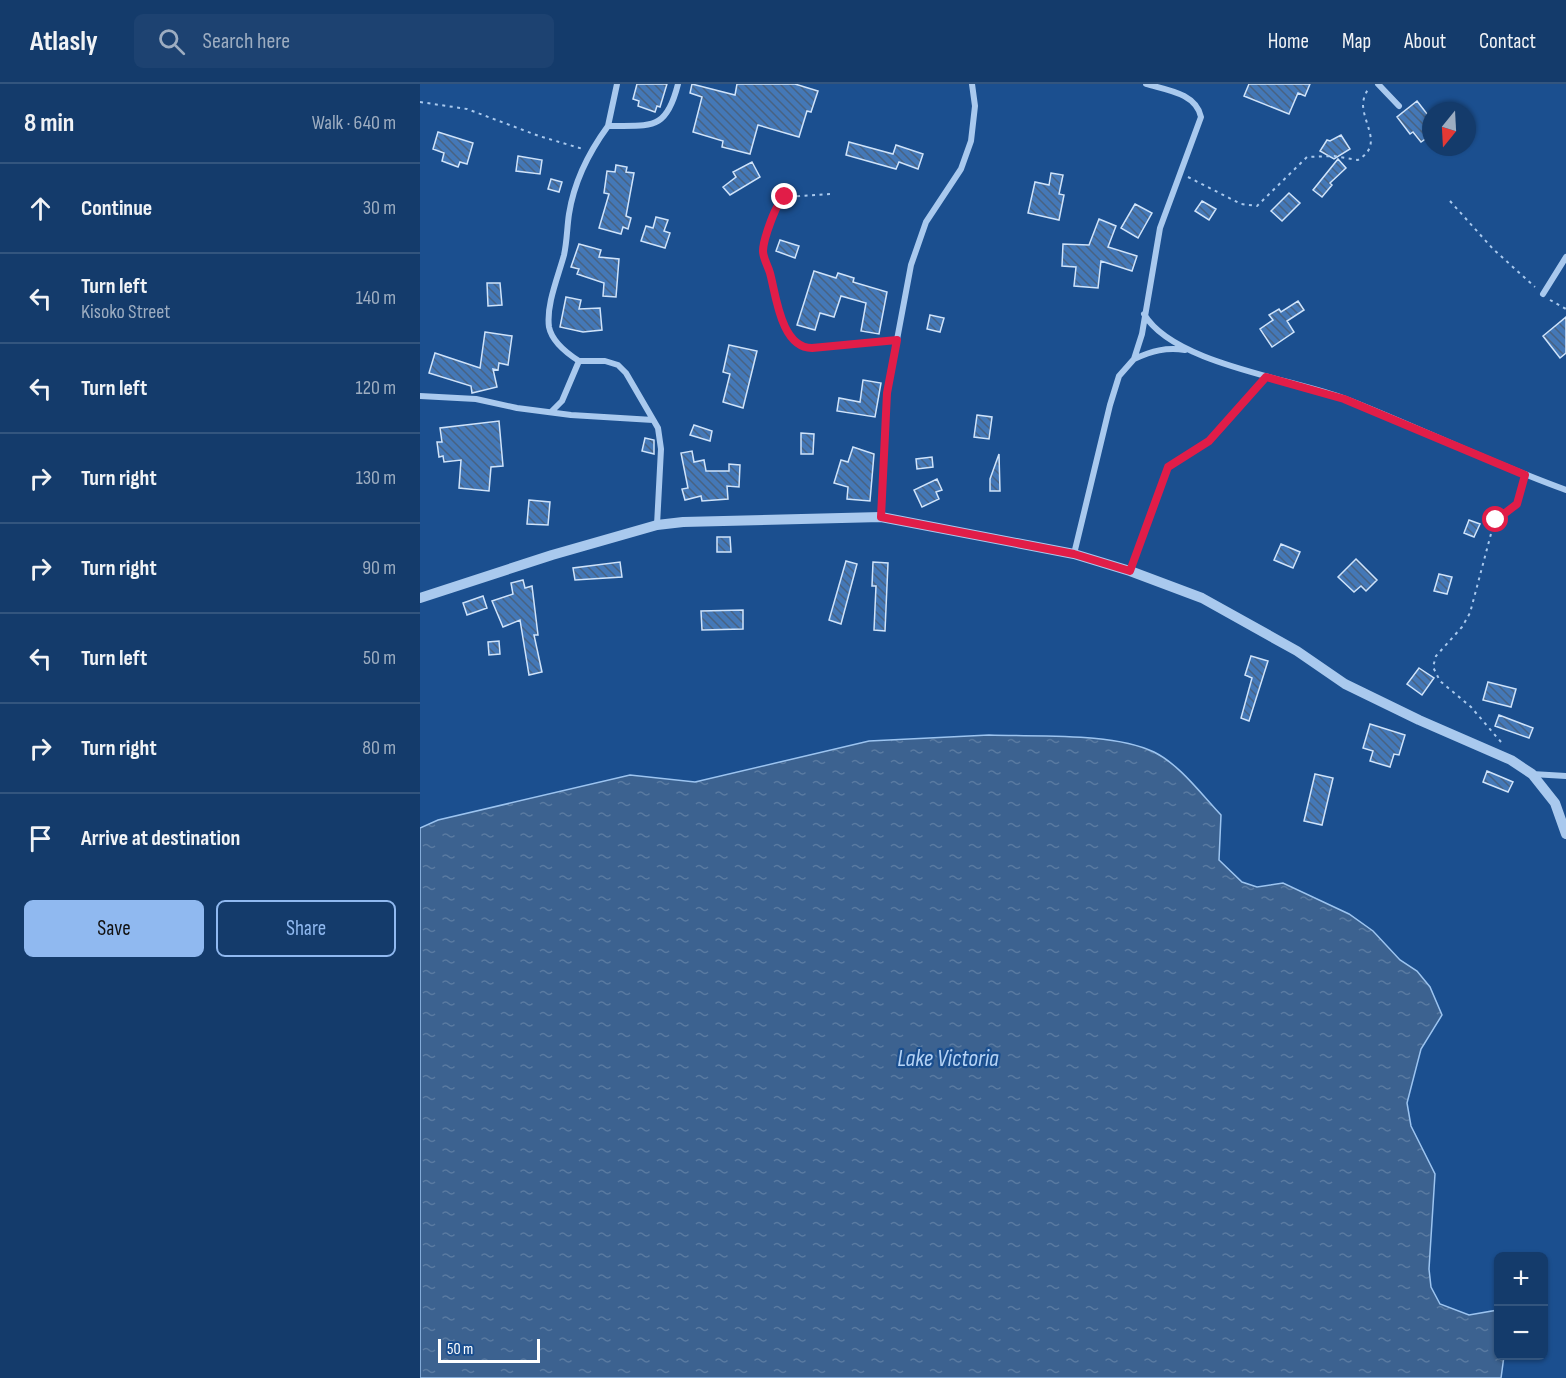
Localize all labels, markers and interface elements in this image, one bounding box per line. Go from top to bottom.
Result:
search box [134,14,554,68]
text: Atlasly [30,25,98,58]
icon: search [155,25,188,58]
text: Search here [203,28,290,55]
text: Home [1268,29,1309,54]
text: Map [1342,29,1371,54]
text: About [1404,29,1446,54]
text: Contact [1479,29,1536,54]
north arrow [1422,102,1476,156]
text: 8 min [24,108,74,139]
text: Walk · 640 m [312,111,396,135]
route end [771,183,797,209]
icon: ahead [24,192,57,225]
text: Continue [81,195,152,222]
text: 30 m [363,196,396,220]
text: Turn left [81,273,147,300]
icon: left [24,282,57,315]
text: 140 m [356,286,396,310]
text: Kisoko Street [81,300,170,324]
icon: left [24,372,57,405]
text: Turn left [81,375,147,402]
text: 120 m [356,376,396,400]
icon: right [24,462,57,495]
text: Turn right [81,465,157,492]
text: 130 m [356,466,396,490]
route start [1482,506,1508,532]
icon: right [24,552,57,585]
text: Turn right [81,555,157,582]
text: 90 m [362,556,396,580]
icon: left [24,642,57,675]
text: Turn left [81,645,147,672]
text: 50 m [363,646,396,670]
icon: right [24,732,57,765]
text: Turn right [81,735,157,762]
text: 80 m [362,736,396,760]
icon: arrive [24,822,57,855]
text: Arrive at destination [81,825,240,852]
button: Save [24,900,204,957]
button: Share [216,900,396,957]
water label: Lake Victoria [897,1044,999,1073]
map controls [1494,1252,1548,1360]
button: + [1494,1252,1548,1306]
button: − [1494,1306,1548,1360]
scale bar [438,1336,540,1364]
text: 50 m [447,1340,473,1359]

